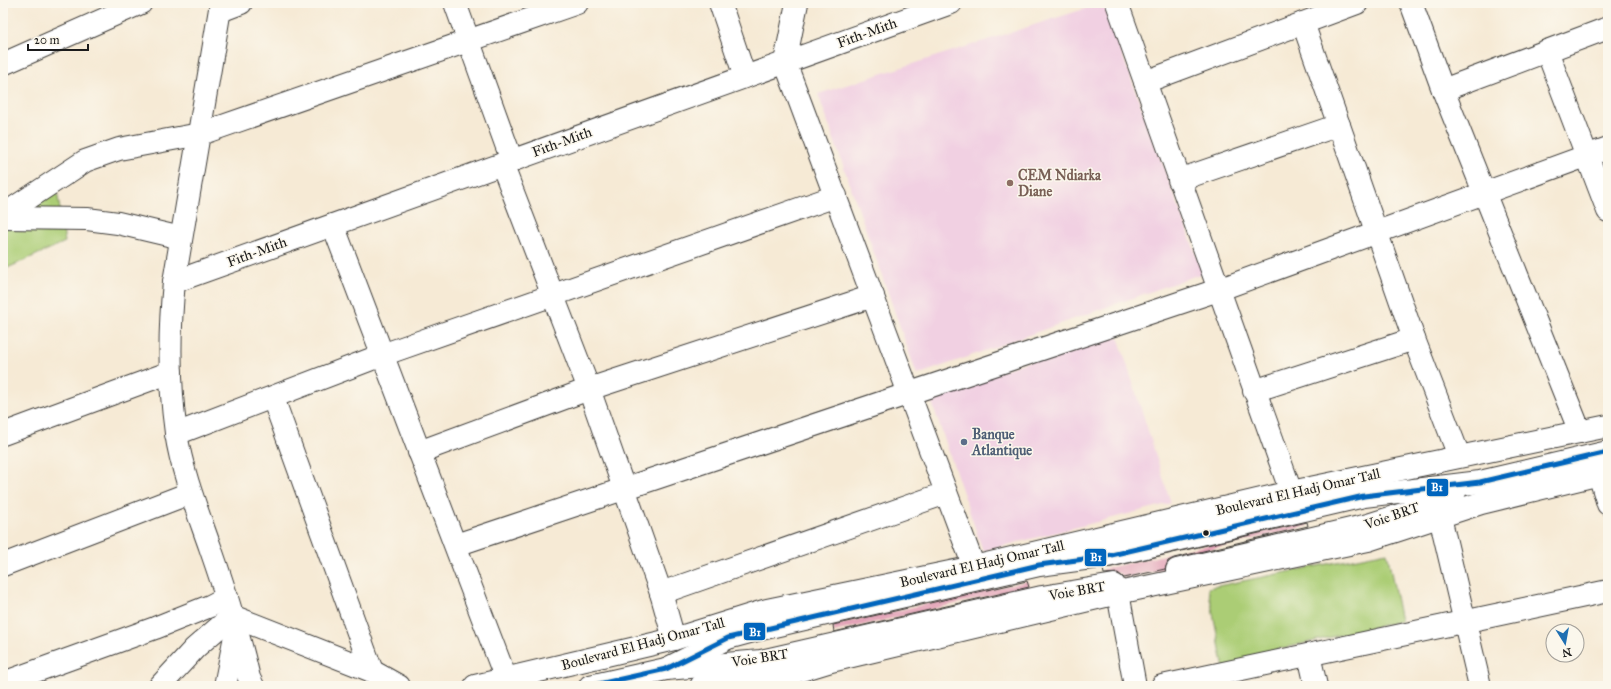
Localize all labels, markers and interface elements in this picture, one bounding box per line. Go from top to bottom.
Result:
street label: Fith-Mith [835,14,899,52]
scale bar [28,26,88,52]
text: 20 m [34,33,60,47]
street label: Fith-Mith [530,123,594,161]
place label: CEM Ndiarka Diane [1018,167,1102,200]
marker: CEM Ndiarka Diane [1005,178,1015,188]
street label: Fith-Mith [225,233,289,271]
place label: Banque Atlantique [971,426,1032,460]
marker: Banque Atlantique [959,437,969,447]
street label: Boulevard El Hadj Omar Tall [1214,465,1382,519]
line badge: B1 [1426,478,1449,497]
text: B1 [1431,481,1443,494]
street label: Voie BRT [1361,499,1422,534]
unlabelled marker [1201,528,1211,538]
street label: Boulevard El Hadj Omar Tall [898,537,1066,591]
line badge: B1 [1084,548,1107,567]
text: B1 [1090,551,1102,564]
street label: Voie BRT [1046,578,1107,604]
street label: Boulevard El Hadj Omar Tall [559,614,727,674]
line badge: B1 [743,622,766,641]
north arrow [1545,623,1585,663]
text: B1 [749,626,761,639]
street label: Voie BRT [730,645,790,671]
text: N [1560,645,1573,660]

